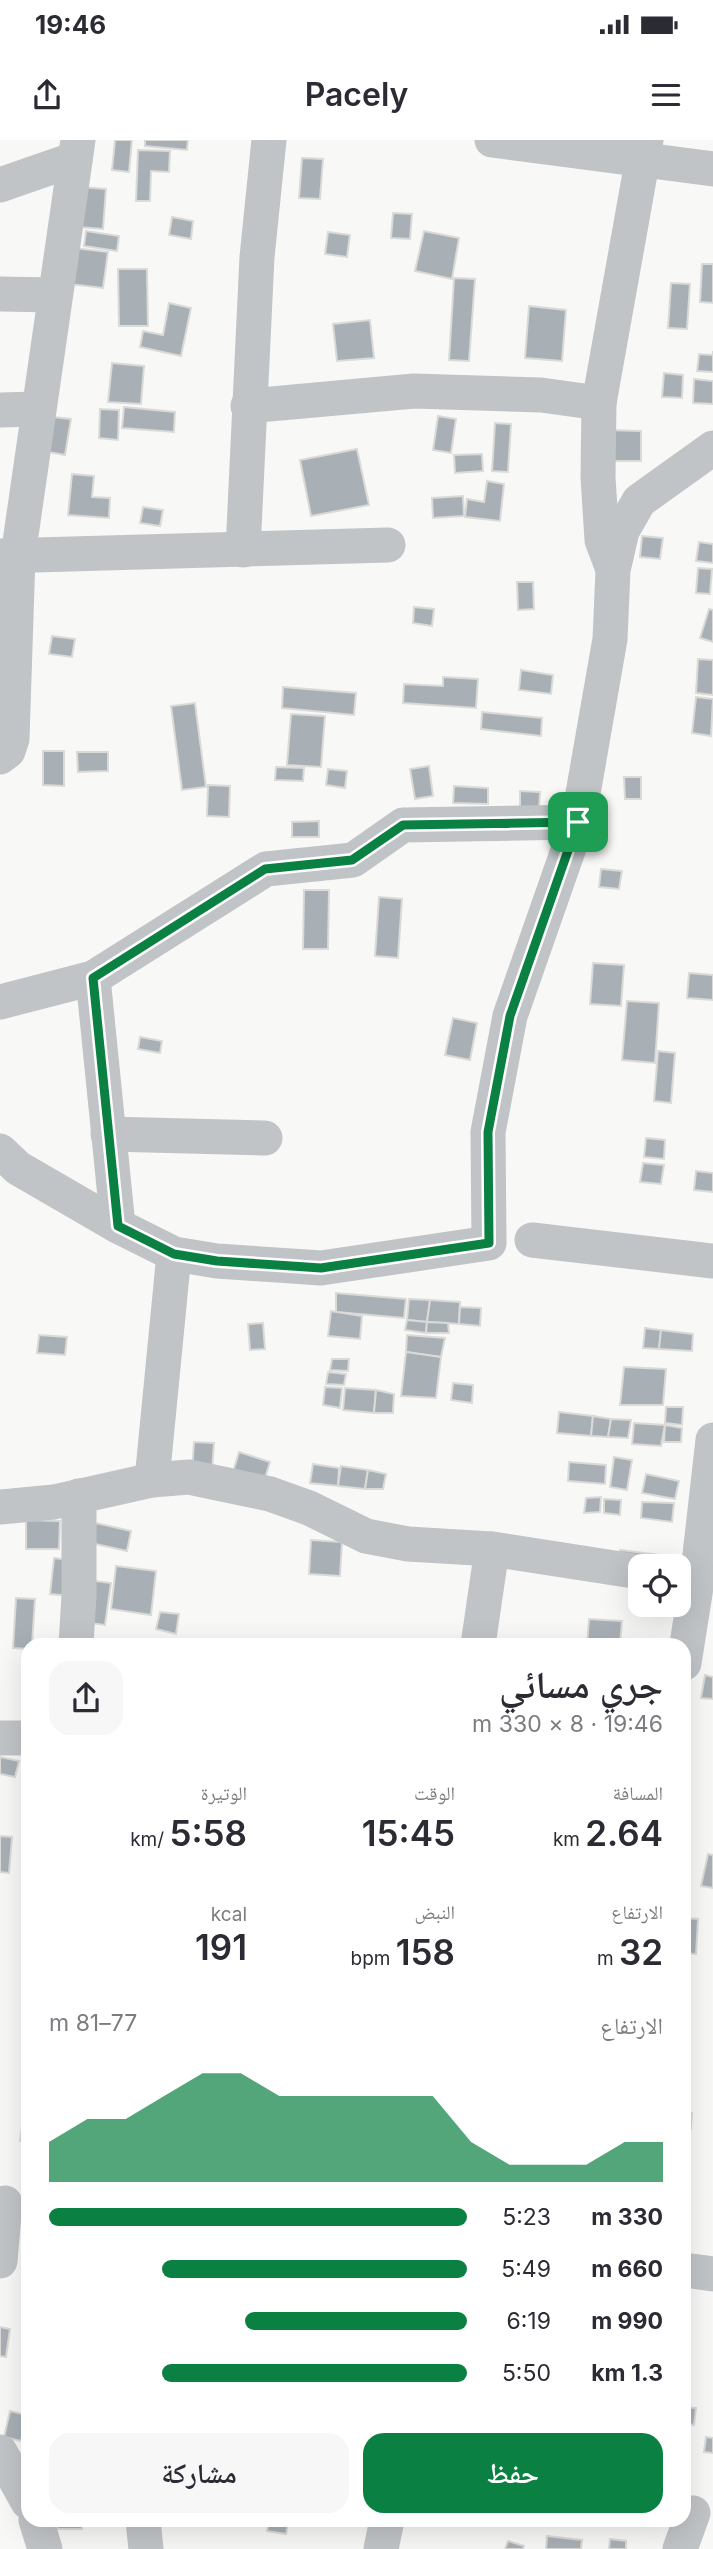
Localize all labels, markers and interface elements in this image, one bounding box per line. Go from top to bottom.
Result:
text: 19:46 [35,9,106,40]
text: Pacely [305,75,408,114]
icon: share [28,76,66,114]
icon: menu [647,76,685,114]
pin [548,792,608,852]
icon: arrive [559,803,597,841]
map controls [628,1554,691,1617]
button: locate [628,1554,691,1617]
button: share [49,1661,123,1735]
text: جري مسائي [499,1661,663,1707]
text: 19:46 · 8 × 330 m [472,1710,663,1738]
text: الوتيرة [201,1782,247,1805]
text: الوقت [414,1782,455,1805]
text: المسافة [613,1782,663,1805]
text: 5:58 [169,1812,247,1854]
text: 15:45 [362,1812,455,1854]
text: 2.64 [585,1812,663,1854]
text: /km [130,1828,169,1851]
text: km [553,1828,585,1851]
text: النبض [414,1901,455,1924]
text: الارتفاع [611,1901,663,1924]
text: kcal [211,1903,247,1926]
text: 191 [195,1926,247,1968]
text: 158 [396,1931,455,1973]
text: 32 [619,1931,663,1973]
text: bpm [351,1947,396,1970]
text: m [597,1947,619,1970]
text: 77–81 m [49,2009,137,2037]
text: الارتفاع [600,2012,663,2040]
text: 5:23 [502,2203,551,2231]
text: 330 m [591,2203,663,2231]
text: 5:49 [501,2255,551,2283]
text: 660 m [591,2255,663,2283]
text: 6:19 [506,2307,551,2335]
text: 990 m [591,2307,663,2335]
text: 5:50 [502,2359,551,2387]
text: 1.3 km [591,2359,663,2387]
button: مشاركة [49,2433,349,2513]
button: حفظ [363,2433,663,2513]

